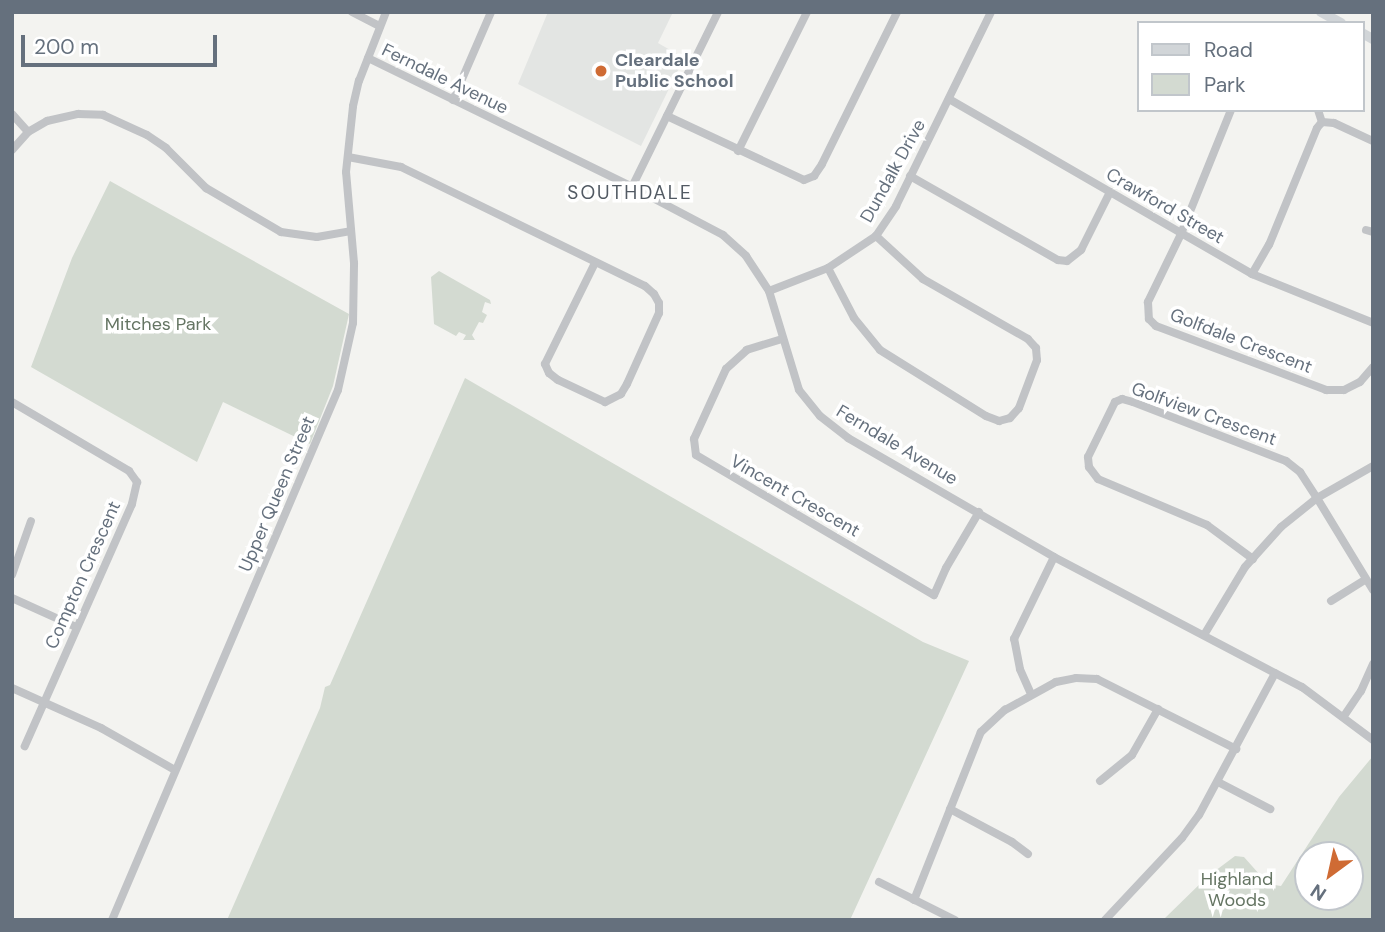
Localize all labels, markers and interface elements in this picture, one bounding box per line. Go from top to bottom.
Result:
scale bar [24,21,220,65]
legend [1136,21,1364,112]
text: 200 m [34,33,99,61]
text: Road [1204,36,1253,64]
street label: Ferndale Avenue [378,39,512,119]
place label: Cleardale Public School [615,50,734,92]
marker: Cleardale Public School [593,63,609,79]
text: Park [1204,71,1245,99]
street label: Dundalk Drive [856,116,930,226]
street label: Crawford Street [1102,163,1228,249]
district label: SOUTHDALE [568,182,692,204]
street label: Golfdale Crescent [1167,304,1315,378]
park label: Mitches Park [105,313,211,335]
street label: Golfview Crescent [1128,378,1280,450]
street label: Ferndale Avenue [832,400,962,490]
street label: Upper Queen Street [234,413,320,575]
street label: Vincent Crescent [726,450,864,542]
street label: Compton Crescent [41,498,125,652]
north arrow [1294,841,1364,911]
park label: Highland Woods [1201,869,1273,912]
text: N [1306,878,1331,907]

